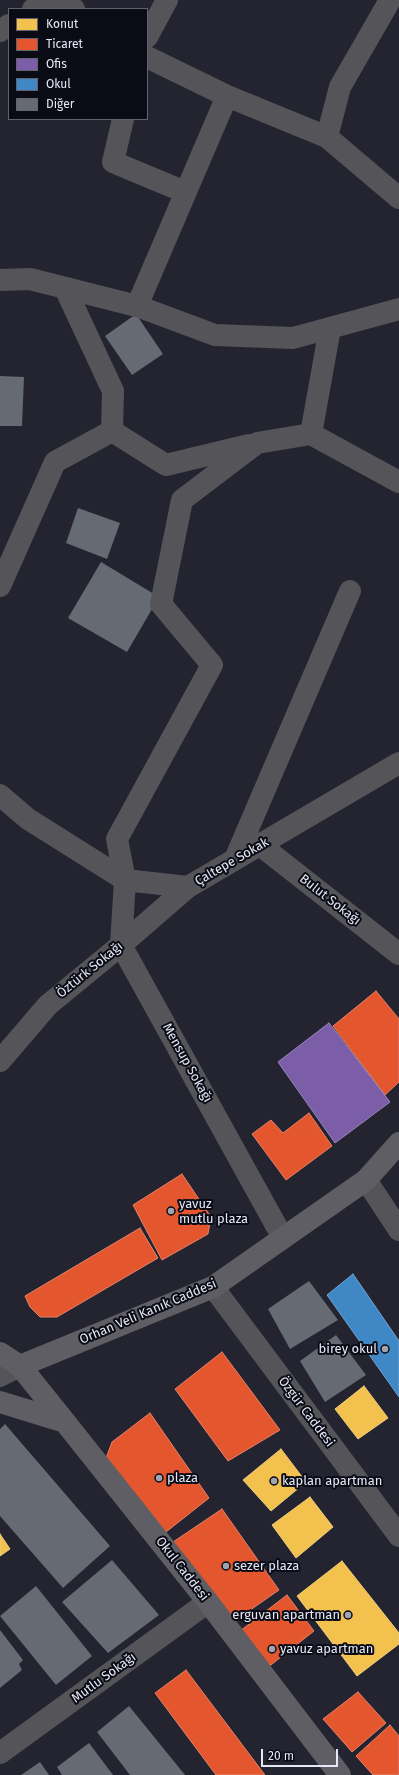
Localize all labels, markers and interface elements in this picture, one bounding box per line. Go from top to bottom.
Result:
legend [8,8,148,120]
text: Konut [46,17,78,31]
text: Ticaret [46,37,83,51]
text: Ofis [46,57,67,71]
text: Okul [46,77,71,91]
text: Diğer [46,97,74,111]
street label: Çaltepe Sokak [192,835,272,889]
street label: Bulut Sokağı [296,871,364,929]
street label: Öztürk Sokağı [54,939,126,1001]
street label: Mensup Sokağı [159,1021,215,1105]
place label: yavuz mutlu plaza [179,1196,248,1227]
marker: yavuz mutlu plaza [166,1206,176,1216]
street label: Orhan Veli Kanık Caddesi [77,1276,219,1348]
place label: birey okul [319,1341,377,1357]
marker: birey okul [380,1344,390,1354]
street label: Özgür Caddesi [275,1374,337,1450]
place label: plaza [167,1470,198,1486]
marker: plaza [154,1473,164,1483]
place label: kaplan apartman [282,1473,382,1489]
marker: kaplan apartman [269,1476,279,1486]
street label: Okul Caddesi [152,1534,212,1604]
place label: sezer plaza [234,1558,299,1574]
marker: sezer plaza [221,1561,231,1571]
place label: erguvan apartman [232,1607,340,1623]
marker: erguvan apartman [343,1610,353,1620]
place label: yavuz apartman [280,1641,373,1657]
marker: yavuz apartman [267,1644,277,1654]
street label: Mutlu Sokağı [69,1649,139,1707]
scale bar [263,1741,340,1767]
text: 20 m [268,1749,294,1763]

